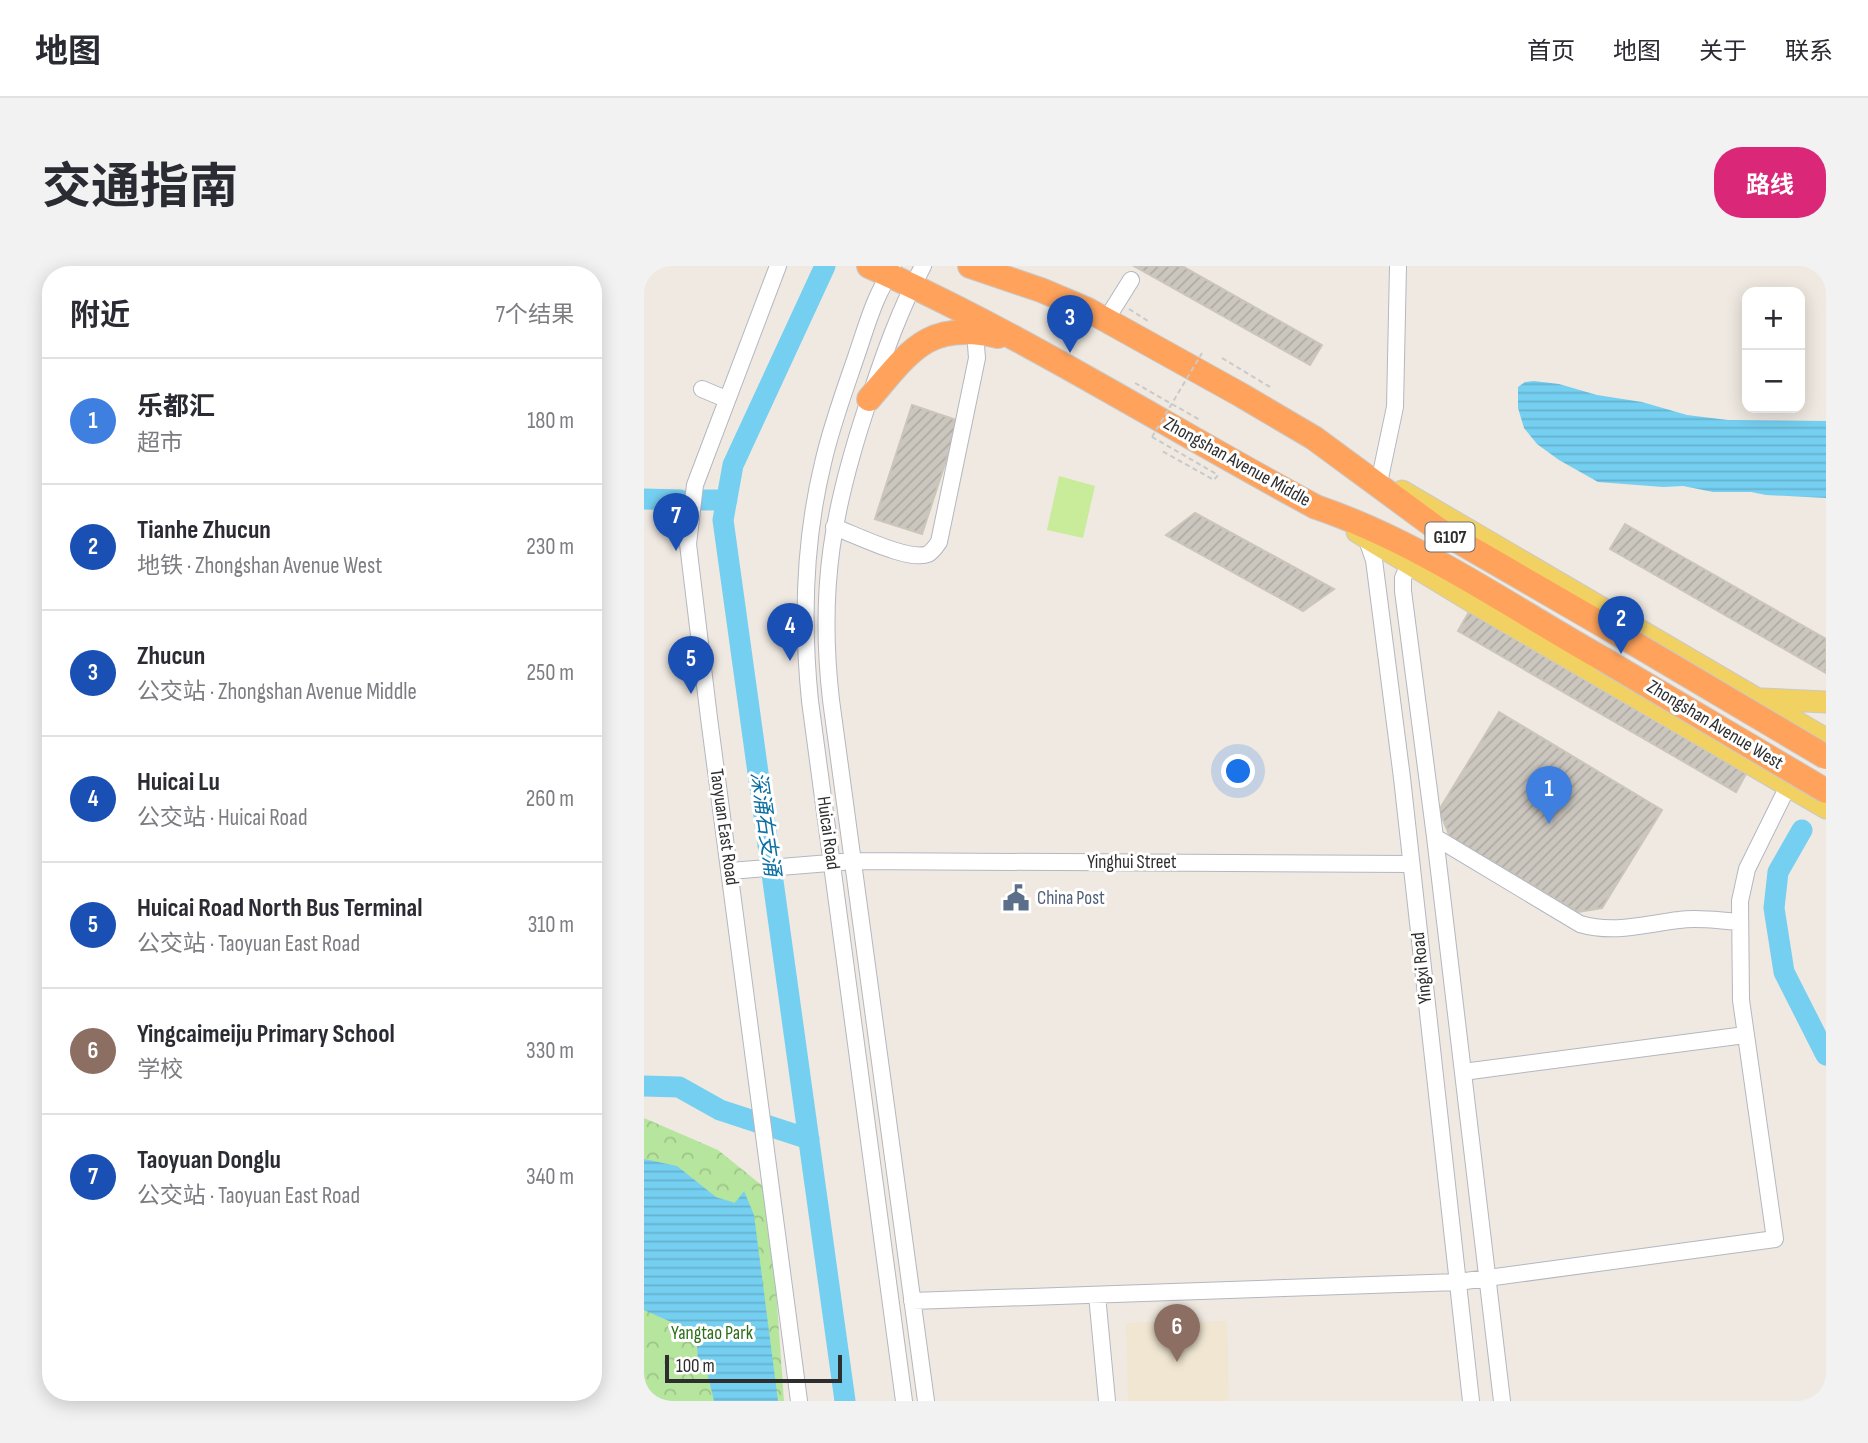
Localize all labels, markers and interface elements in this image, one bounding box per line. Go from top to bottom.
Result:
text: 地图 [35,32,101,72]
text: 首页 [1527,37,1575,66]
text: 地图 [1613,37,1661,66]
text: 关于 [1699,37,1747,66]
text: 联系 [1785,37,1833,66]
button: 路线 [1714,147,1826,218]
text: 交通指南 [42,159,238,218]
map controls [1742,287,1805,413]
button: + [1742,287,1805,350]
pin: 3 [1047,295,1093,353]
text: 附近 [70,298,130,334]
text: 7个结果 [496,301,574,329]
button: − [1742,350,1805,413]
text: 乐都汇 [137,392,215,423]
text: 1 [88,407,98,435]
text: 180 m [527,407,574,435]
street label: Zhongshan Avenue Middle [1160,412,1314,512]
text: 超市 [137,429,183,457]
pin: 7 [653,493,699,551]
text: Tianhe Zhucun [137,515,271,546]
road number: G107 [1426,522,1474,552]
text: 2 [88,533,98,561]
text: 230 m [526,533,574,561]
text: 地铁 · Zhongshan Avenue West [137,552,382,580]
pin: 2 [1598,596,1644,654]
pin: 4 [767,603,813,661]
pin: 5 [668,636,714,694]
text: Zhucun [137,641,205,672]
text: 3 [88,659,98,687]
text: 250 m [527,659,574,687]
street label: Zhongshan Avenue West [1643,675,1787,775]
text: 公交站 · Zhongshan Avenue Middle [137,678,417,706]
your location [1221,754,1255,788]
pin: 1 [1526,766,1572,824]
text: Huicai Lu [137,767,220,798]
street label: Taoyuan East Road [704,767,744,887]
water label: 深涌右支涌 [745,770,785,880]
text: 4 [88,785,98,813]
text: 260 m [526,785,574,813]
street label: Huicai Road [811,795,845,871]
text: 公交站 · Huicai Road [137,804,307,832]
street label: Yinghui Street [1087,851,1177,874]
public building icon: China Post [1001,883,1031,913]
place label: China Post [1037,887,1105,910]
text: Huicai Road North Bus Terminal [137,893,423,924]
text: 5 [88,911,98,939]
text: 310 m [528,911,574,939]
text: 公交站 · Taoyuan East Road [137,930,360,958]
street label: Yingxi Road [1407,931,1437,1005]
text: Yingcaimeiju Primary School [137,1019,395,1050]
text: 6 [88,1037,98,1065]
text: 330 m [526,1037,574,1065]
text: 学校 [137,1056,183,1084]
text: Taoyuan Donglu [137,1145,281,1176]
text: 7 [88,1163,98,1191]
text: 340 m [526,1163,574,1191]
text: 公交站 · Taoyuan East Road [137,1182,360,1210]
pin: 6 [1154,1304,1200,1362]
park label: Yangtao Park [671,1322,754,1345]
scale bar [665,1352,842,1384]
text: 100 m [676,1355,715,1378]

